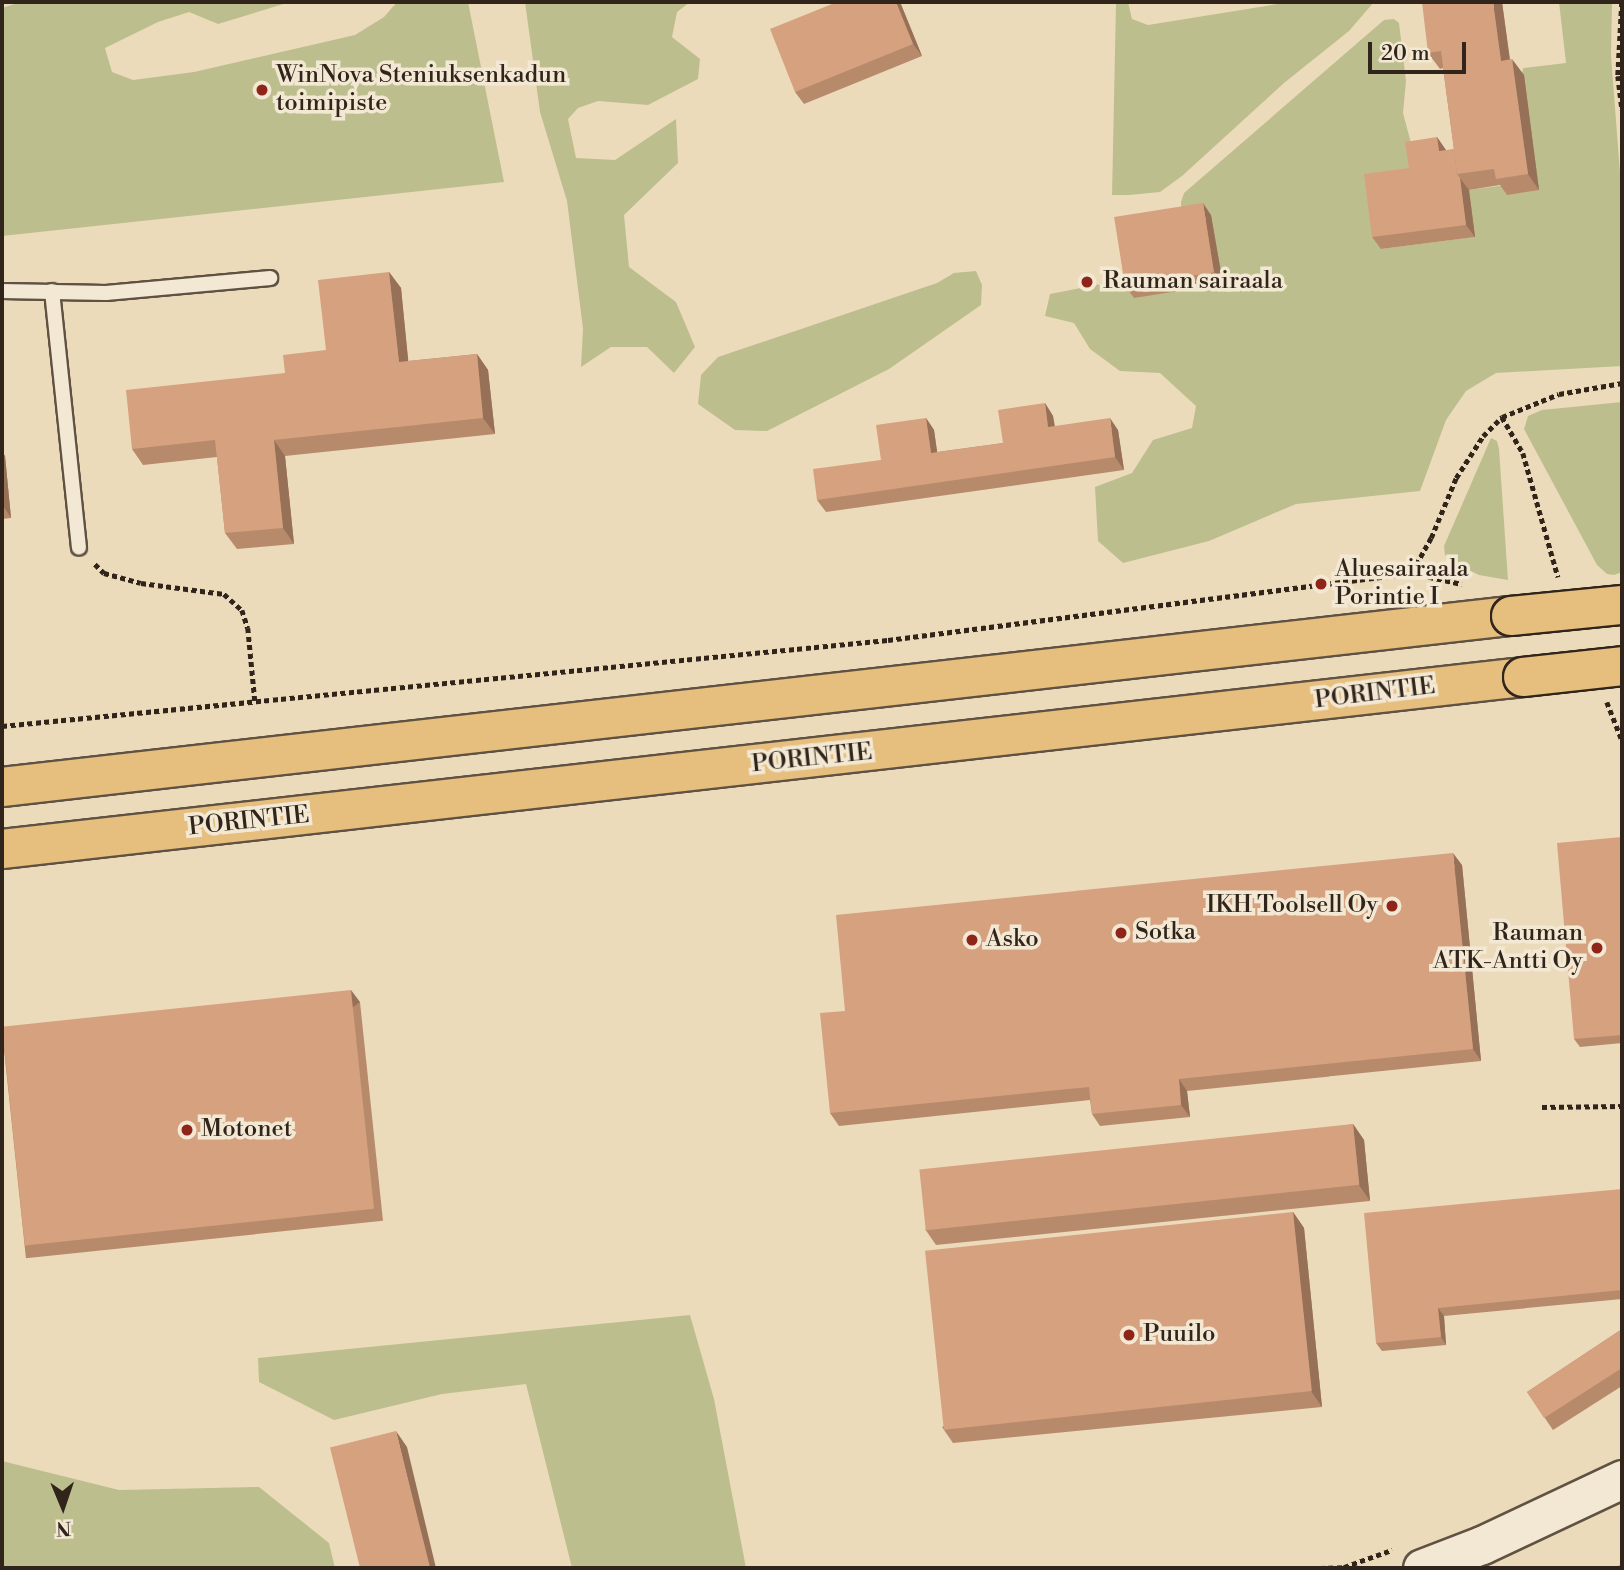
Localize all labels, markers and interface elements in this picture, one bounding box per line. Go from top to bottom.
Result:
scale bar [1372,28,1470,72]
text: 20 m [1381,41,1430,67]
place label: WinNova Steniuksenkadun toimipiste [276,62,566,118]
marker: WinNova Steniuksenkadun toimipiste [254,82,270,98]
place label: Rauman sairaala [1103,268,1283,296]
marker: Rauman sairaala [1077,272,1097,292]
place label: Aluesairaala Porintie I [1335,556,1469,612]
marker: Aluesairaala Porintie I [1313,576,1329,592]
street label: PORINTIE [1313,672,1437,716]
street label: PORINTIE [750,738,874,780]
street label: PORINTIE [187,801,311,843]
place label: IKH Toolsell Oy [1206,892,1378,920]
marker: IKH Toolsell Oy [1384,898,1400,914]
place label: Sotka [1135,919,1196,947]
place label: Rauman ATK-Antti Oy [1433,920,1583,976]
marker: Sotka [1113,925,1129,941]
place label: Asko [986,926,1039,954]
marker: Asko [964,932,980,948]
marker: Rauman ATK-Antti Oy [1589,940,1605,956]
place label: Motonet [201,1116,292,1144]
marker: Motonet [179,1122,195,1138]
place label: Puuilo [1143,1321,1215,1349]
marker: Puuilo [1121,1327,1137,1343]
north arrow [28,1472,98,1542]
text: N [56,1516,72,1540]

